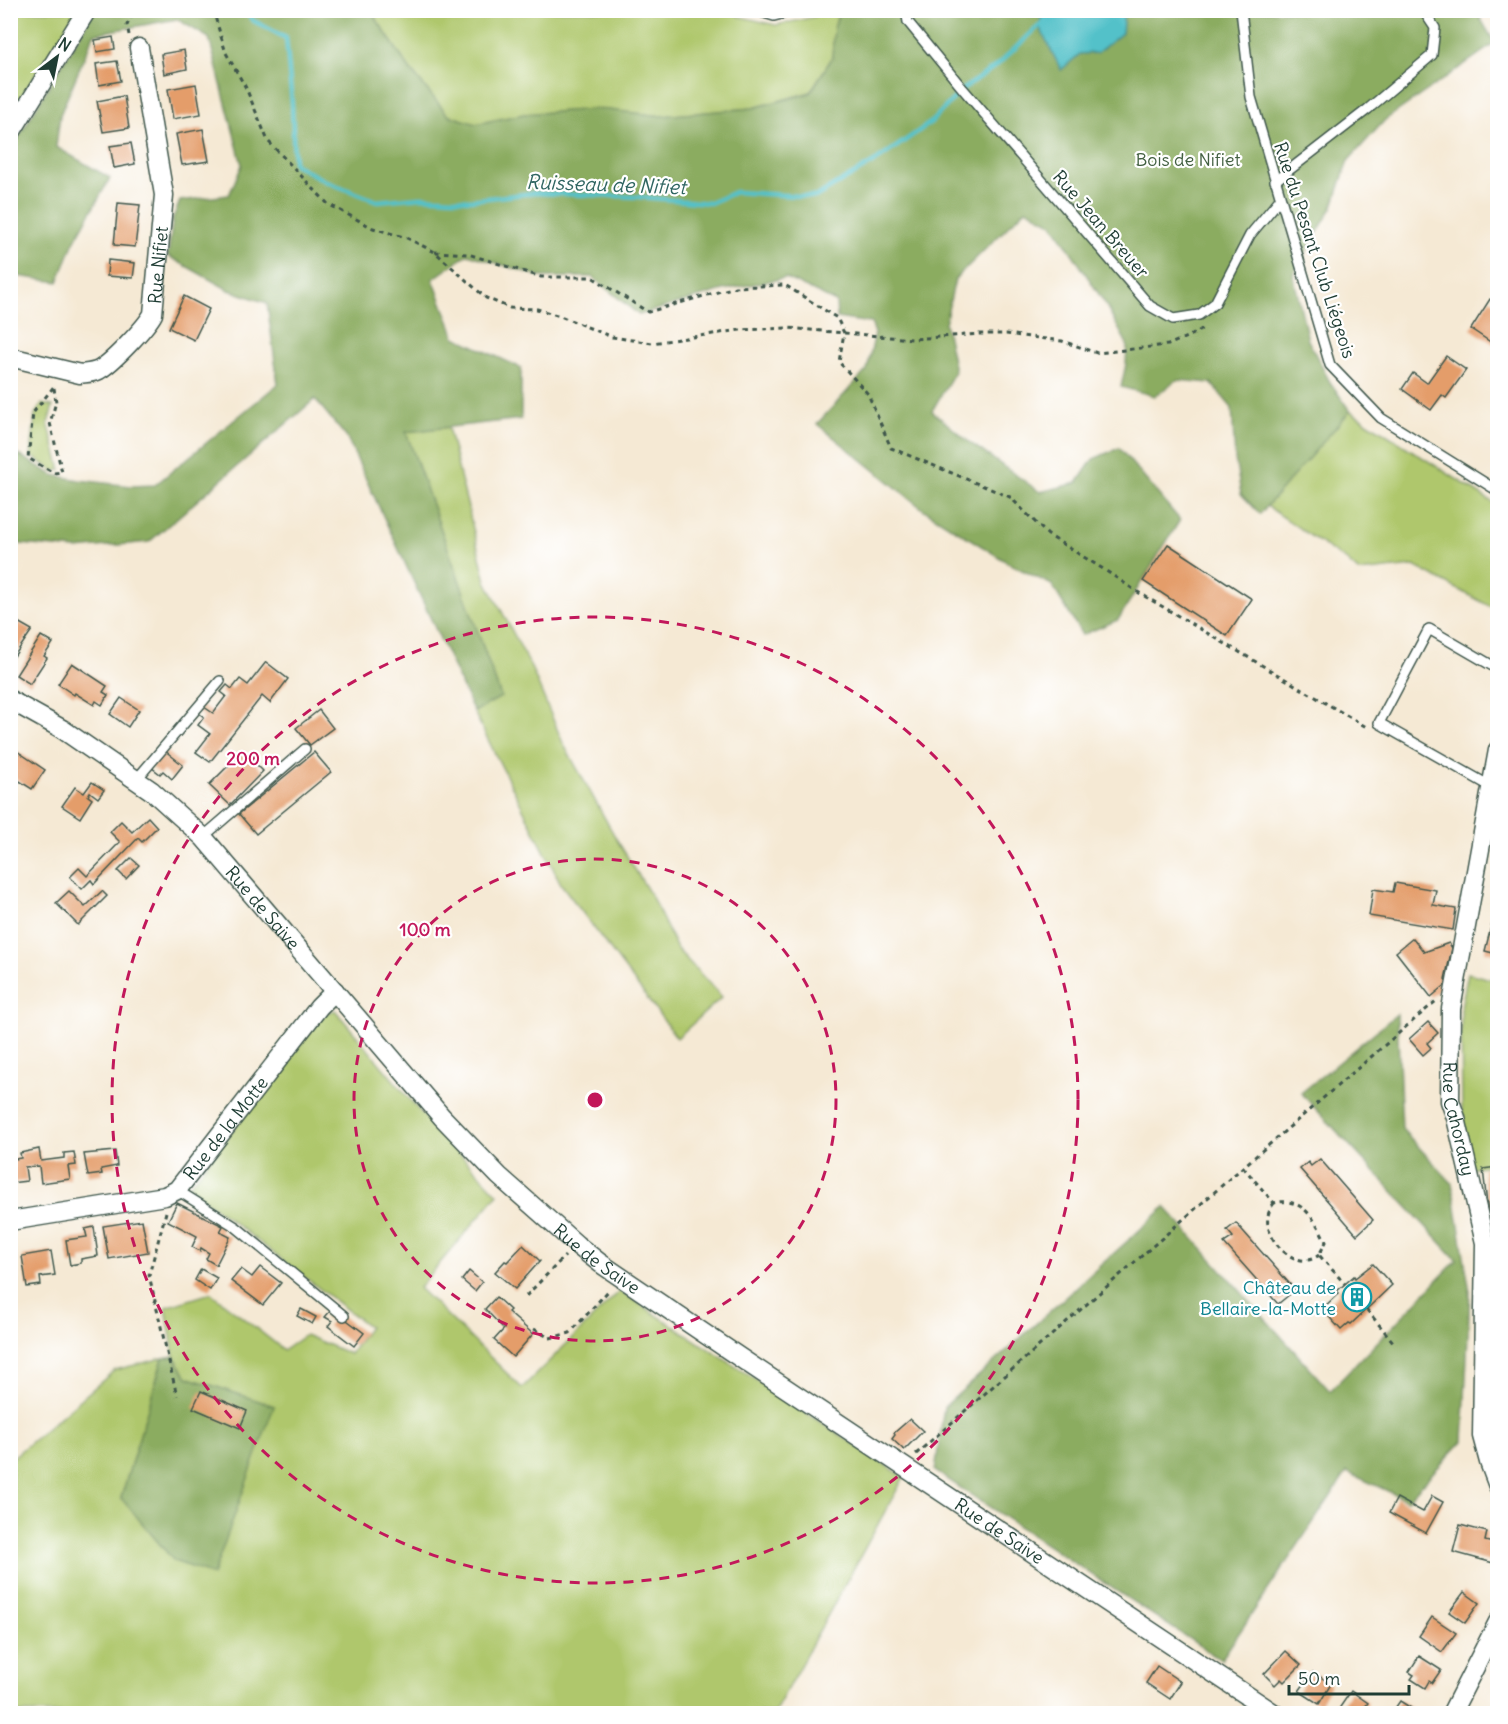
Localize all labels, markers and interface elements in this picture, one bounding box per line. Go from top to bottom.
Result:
north arrow [27,27,87,87]
text: N [55,33,75,56]
street label: Rue du Pesant Club Liégeois [1269,139,1361,361]
park label: Bois de Nifiet [1136,148,1240,171]
street label: Rue Jean Breuer [1048,165,1155,283]
water label: Ruisseau de Nifiet [526,169,688,199]
street label: Rue Nifiet [142,225,173,305]
text: 200 m [226,747,280,770]
street label: Rue de Saive [221,861,305,954]
text: 100 m [400,918,451,941]
street label: Rue Cahorday [1438,1061,1481,1178]
street label: Rue de la Motte [178,1071,273,1184]
centre of rings [585,1090,605,1110]
street label: Rue de Saive [549,1218,645,1299]
place label: Château de Bellaire-la-Motte [1200,1276,1336,1320]
building icon: Château de Bellaire-la-Motte [1341,1281,1373,1313]
street label: Rue de Saive [950,1492,1049,1569]
scale bar [1289,1658,1409,1696]
text: 50 m [1298,1667,1340,1690]

